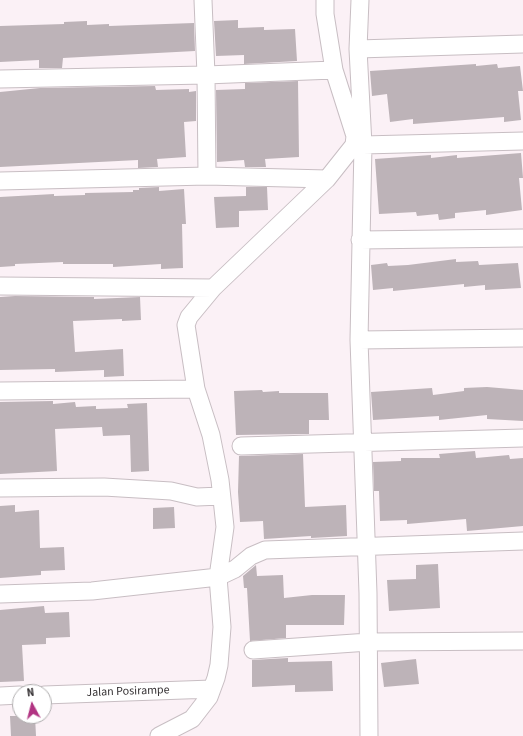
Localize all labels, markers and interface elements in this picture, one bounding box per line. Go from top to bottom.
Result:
street label: Jalan Posirampe [86,683,170,701]
north arrow [12,684,52,724]
text: N [26,685,35,700]

